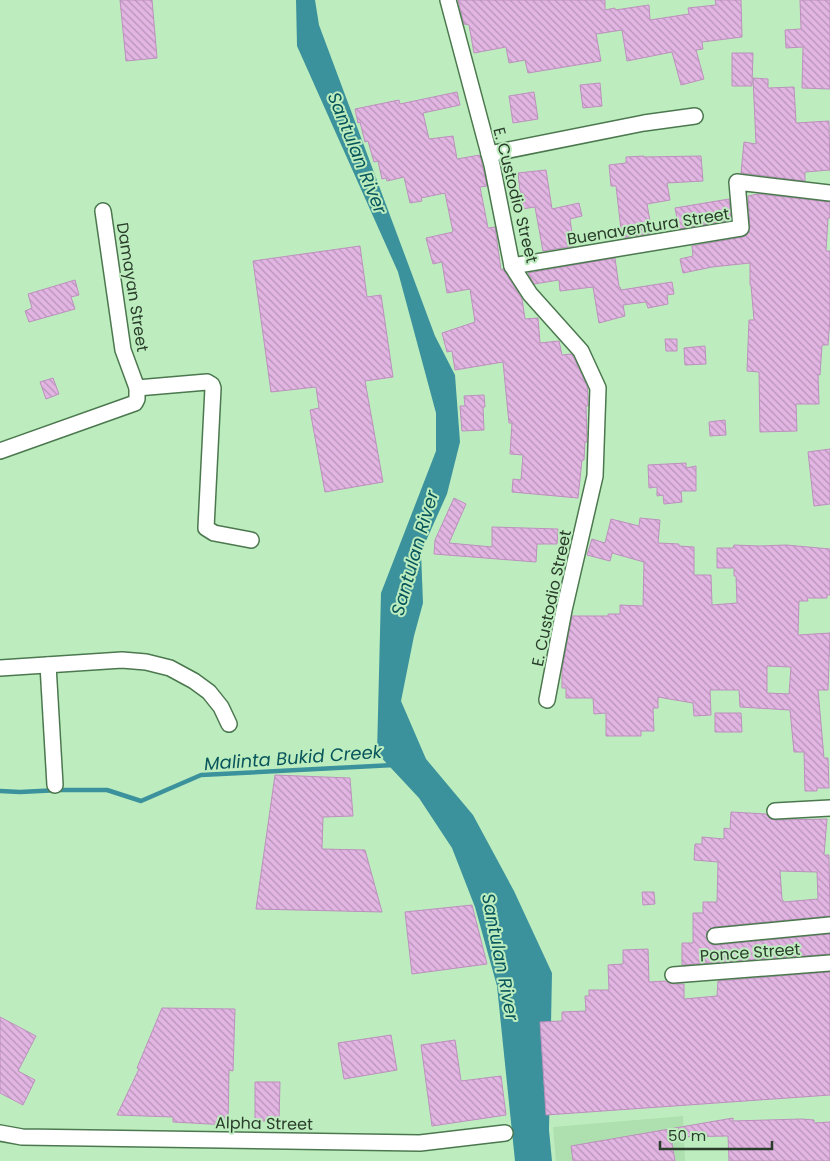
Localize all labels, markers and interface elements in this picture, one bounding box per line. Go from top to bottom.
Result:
water label: Santulan River [322,88,394,219]
street label: E. Custodio Street [488,125,544,265]
street label: Buenaventura Street [565,202,731,251]
street label: Damayan Street [111,221,154,354]
water label: Santulan River [385,486,445,618]
street label: E. Custodio Street [526,528,577,668]
water label: Malinta Bukid Creek [203,739,383,776]
water label: Santulan River [476,891,525,1024]
street label: Ponce Street [699,938,801,967]
street label: Alpha Street [215,1111,313,1136]
scale bar [660,1118,772,1150]
text: 50 m [668,1125,706,1146]

